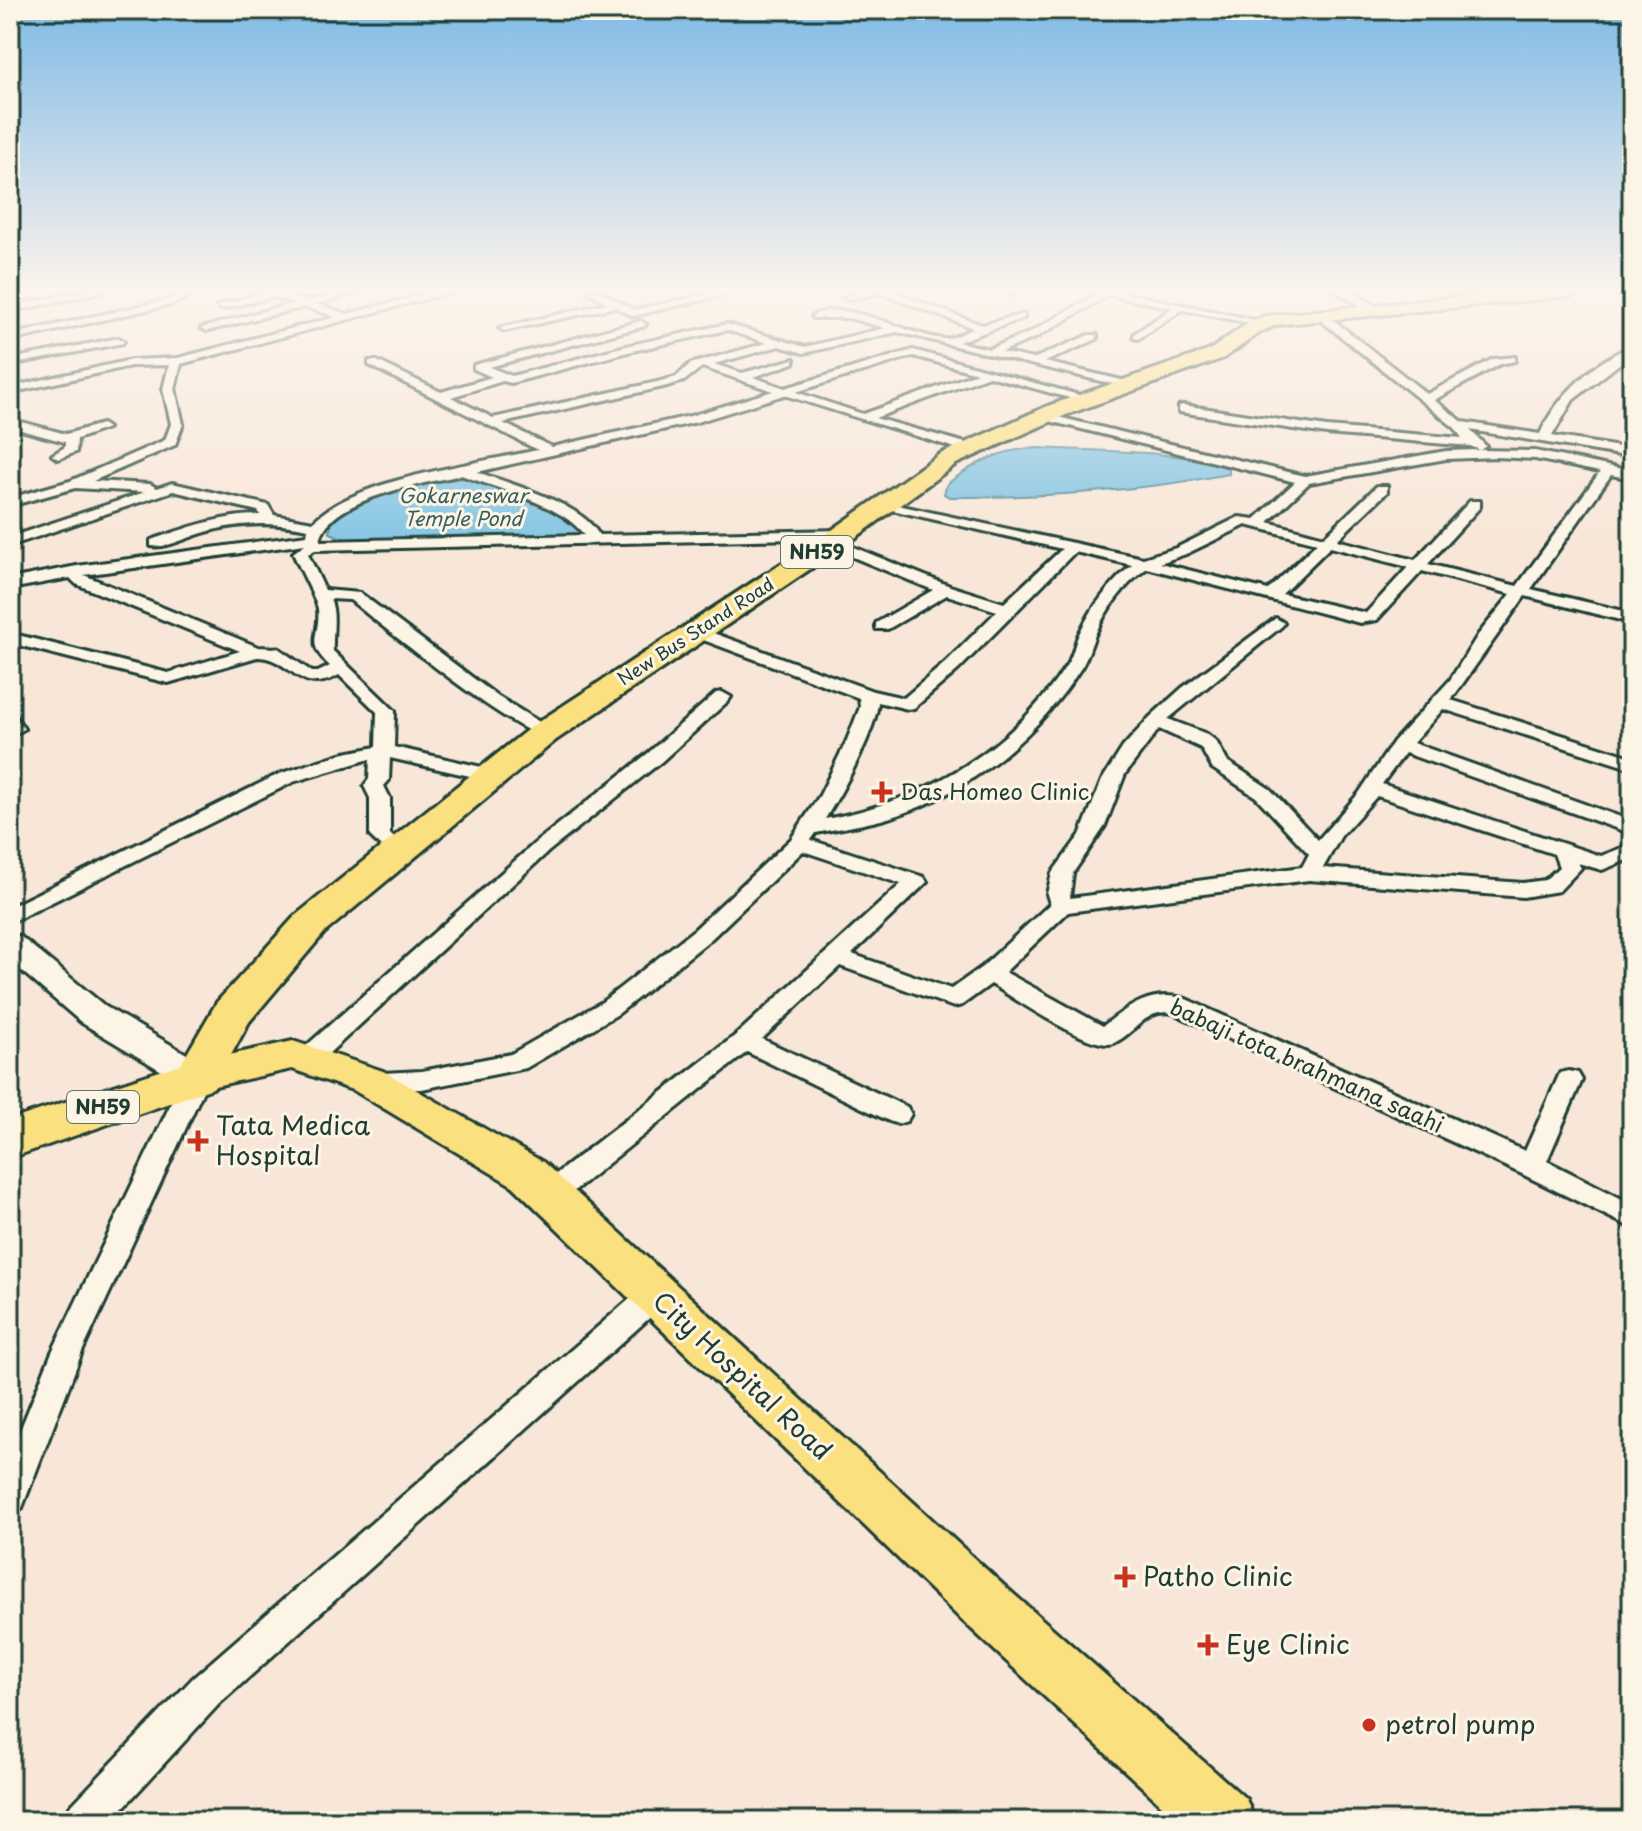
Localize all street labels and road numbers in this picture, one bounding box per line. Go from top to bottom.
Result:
road number: NH59 [781,536,853,568]
street label: New Bus Stand Road [611,570,779,692]
street label: babaji tota brahmana saahi [1166,989,1450,1140]
road number: NH59 [67,1091,139,1123]
street label: City Hospital Road [645,1281,841,1469]

